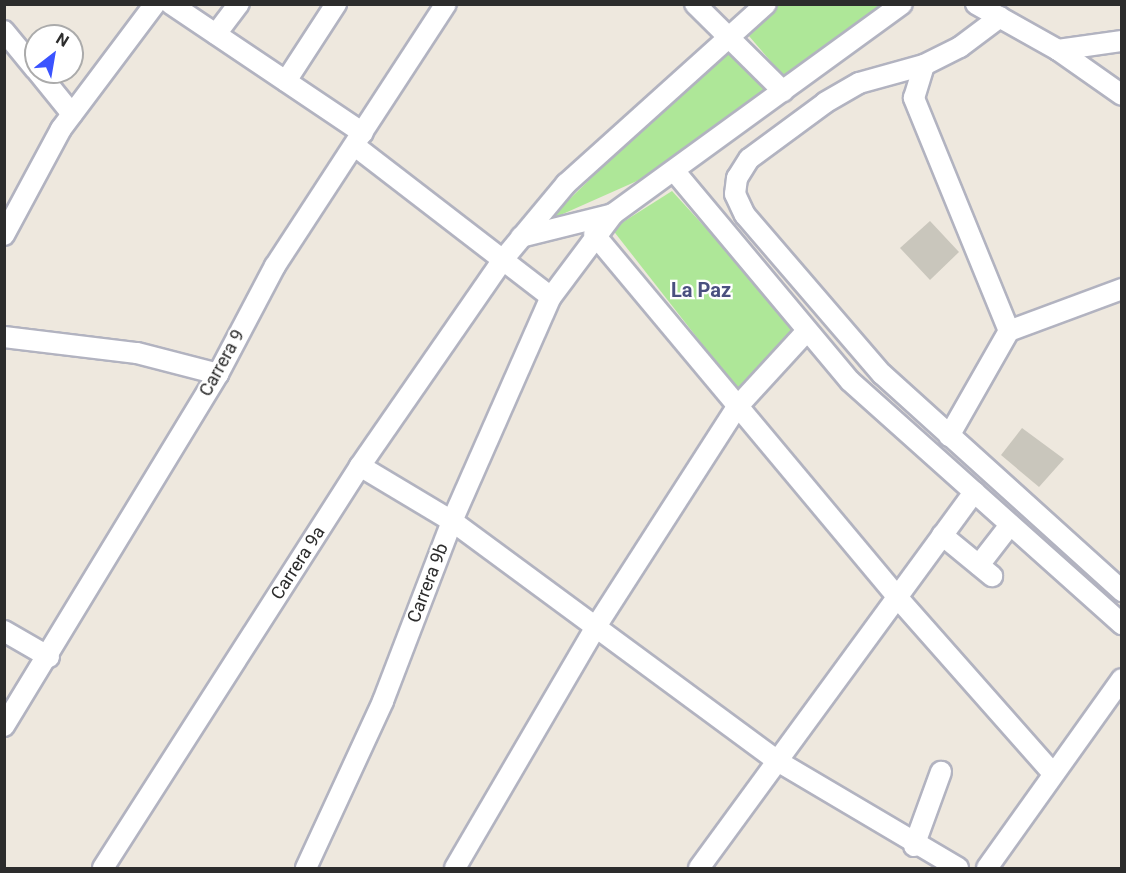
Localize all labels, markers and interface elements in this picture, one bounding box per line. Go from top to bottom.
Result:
north arrow [24,24,84,84]
text: N [53,29,72,51]
district label: La Paz [671,278,731,302]
street label: Carrera 9 [195,326,249,400]
street label: Carrera 9a [266,522,330,604]
street label: Carrera 9b [403,540,453,626]

